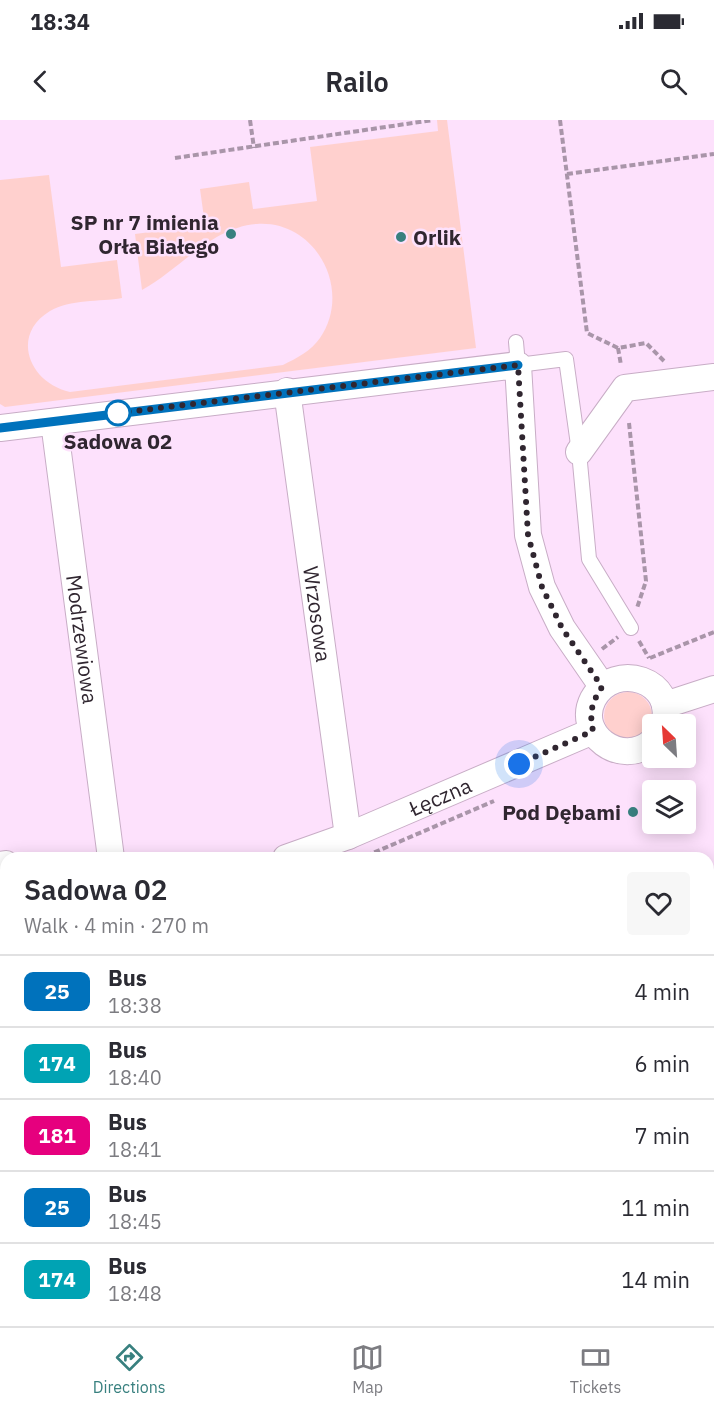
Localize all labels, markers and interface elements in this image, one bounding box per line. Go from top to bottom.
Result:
text: 18:34 [30,7,90,36]
text: Railo [325,64,389,99]
icon: back [24,65,57,98]
icon: search [657,65,690,98]
place label: SP nr 7 imienia Orła Białego [71,208,219,260]
place label: Orlik [413,223,462,251]
marker: SP nr 7 imienia Orła Białego [224,227,238,241]
marker: Orlik [394,230,408,244]
marker: Sadowa 02 [105,400,131,426]
place label: Sadowa 02 [64,427,172,455]
street label: Wrzosowa [297,564,338,664]
street label: Modrzewiowa [60,573,105,705]
north arrow [642,714,696,768]
map controls [642,714,696,834]
your location [504,749,534,779]
street label: Łęczna [404,771,476,823]
button: layers [642,780,696,834]
place label: Pod Dębami [502,798,621,826]
marker: Pod Dębami [626,805,640,819]
text: Sadowa 02 [24,871,168,908]
button: heart [627,872,690,935]
text: Walk · 4 min · 270 m [24,912,209,939]
text: Bus [108,963,147,992]
text: 25 [44,977,70,1005]
text: 4 min [634,977,690,1006]
text: 18:38 [108,992,162,1019]
text: Bus [108,1035,147,1064]
text: 174 [38,1049,76,1077]
text: 6 min [634,1049,690,1078]
text: 18:40 [108,1064,162,1091]
text: Bus [108,1107,147,1136]
text: 181 [38,1121,76,1149]
text: 7 min [634,1121,690,1150]
text: 18:41 [108,1136,162,1163]
text: Bus [108,1179,147,1208]
text: 25 [44,1193,70,1221]
text: 11 min [621,1193,690,1222]
text: 18:45 [108,1208,162,1235]
text: Bus [108,1251,147,1280]
text: 174 [38,1265,76,1293]
text: 14 min [621,1265,690,1294]
text: 18:48 [108,1280,162,1307]
tab: Directions [93,1341,166,1397]
tab: Map [351,1341,384,1397]
tab: Tickets [570,1341,621,1397]

